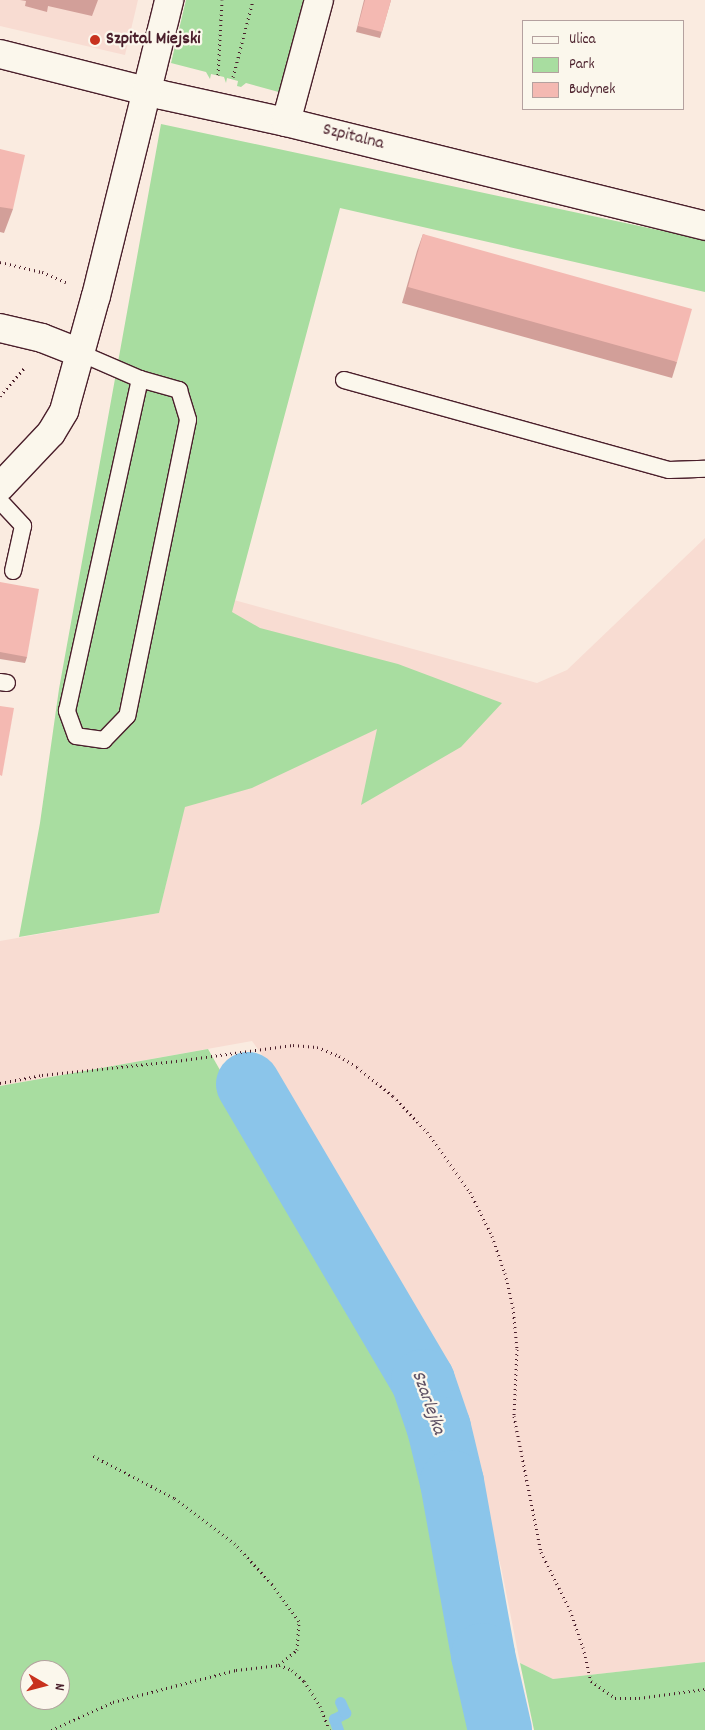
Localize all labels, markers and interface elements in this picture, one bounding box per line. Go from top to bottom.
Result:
legend [522,20,685,110]
place label: Szpital Miejski [106,29,201,51]
text: Ulica [569,29,596,51]
marker: Szpital Miejski [88,33,102,47]
text: Park [569,54,595,76]
text: Budynek [569,79,615,101]
street label: Szpitalna [320,120,386,156]
water label: Szarlejka [405,1368,449,1438]
north arrow [20,1660,70,1710]
text: N [48,1682,69,1692]

